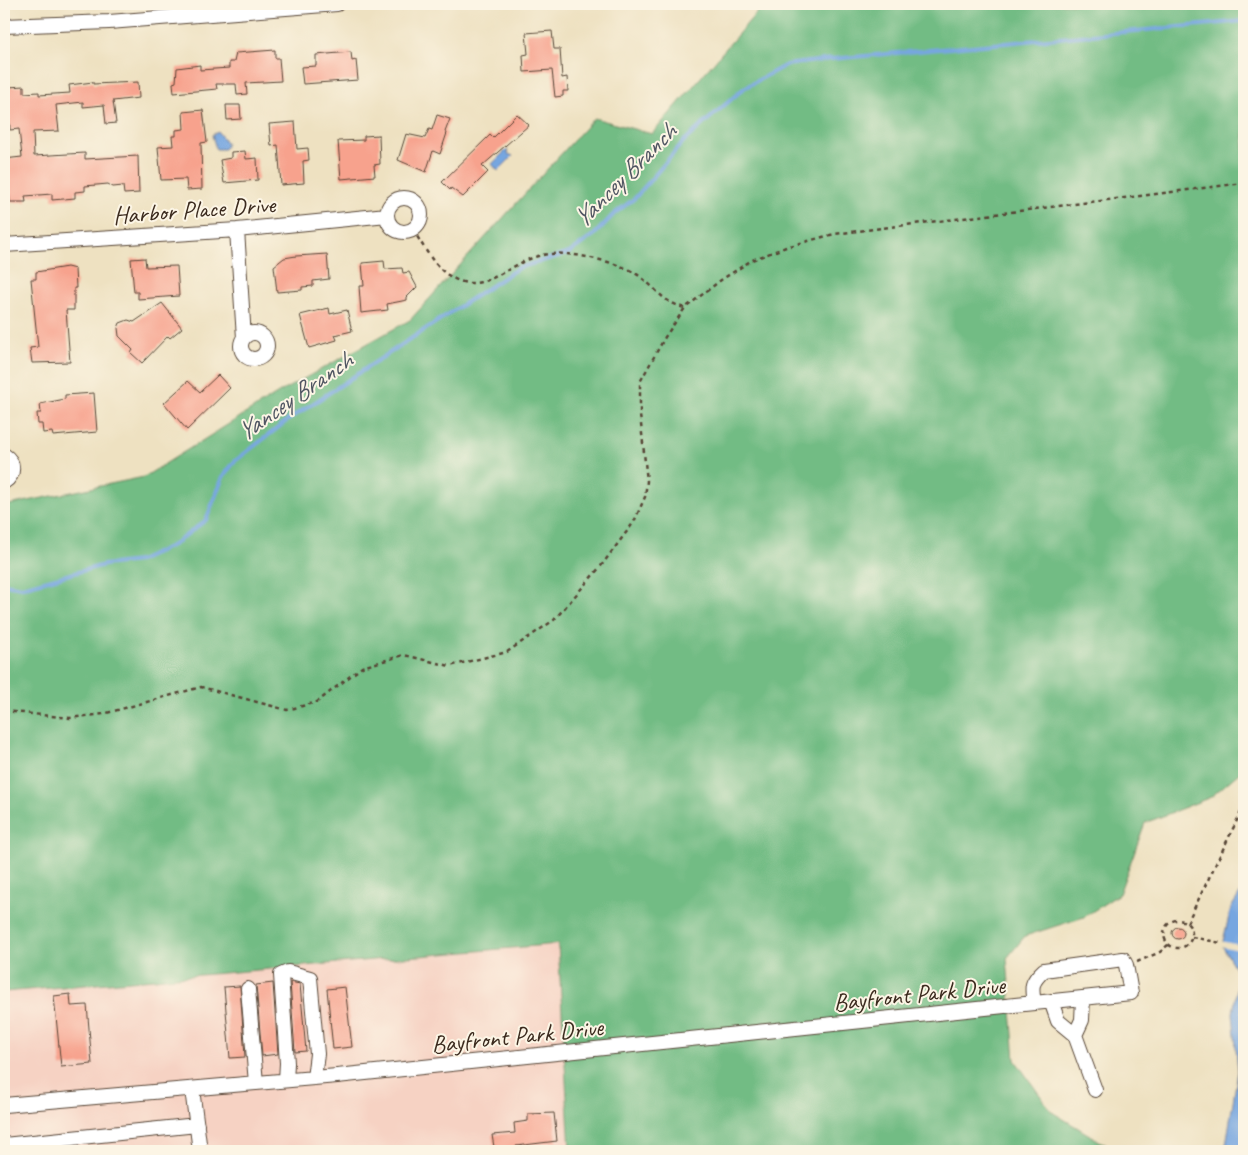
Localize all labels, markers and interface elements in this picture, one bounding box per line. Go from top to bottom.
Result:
water label: Yancey Branch [565,115,685,234]
street label: Harbor Place Drive [112,188,278,232]
water label: Yancey Branch [230,343,360,448]
street label: Bayfront Park Drive [832,969,1008,1019]
street label: Bayfront Park Drive [430,1011,606,1061]

